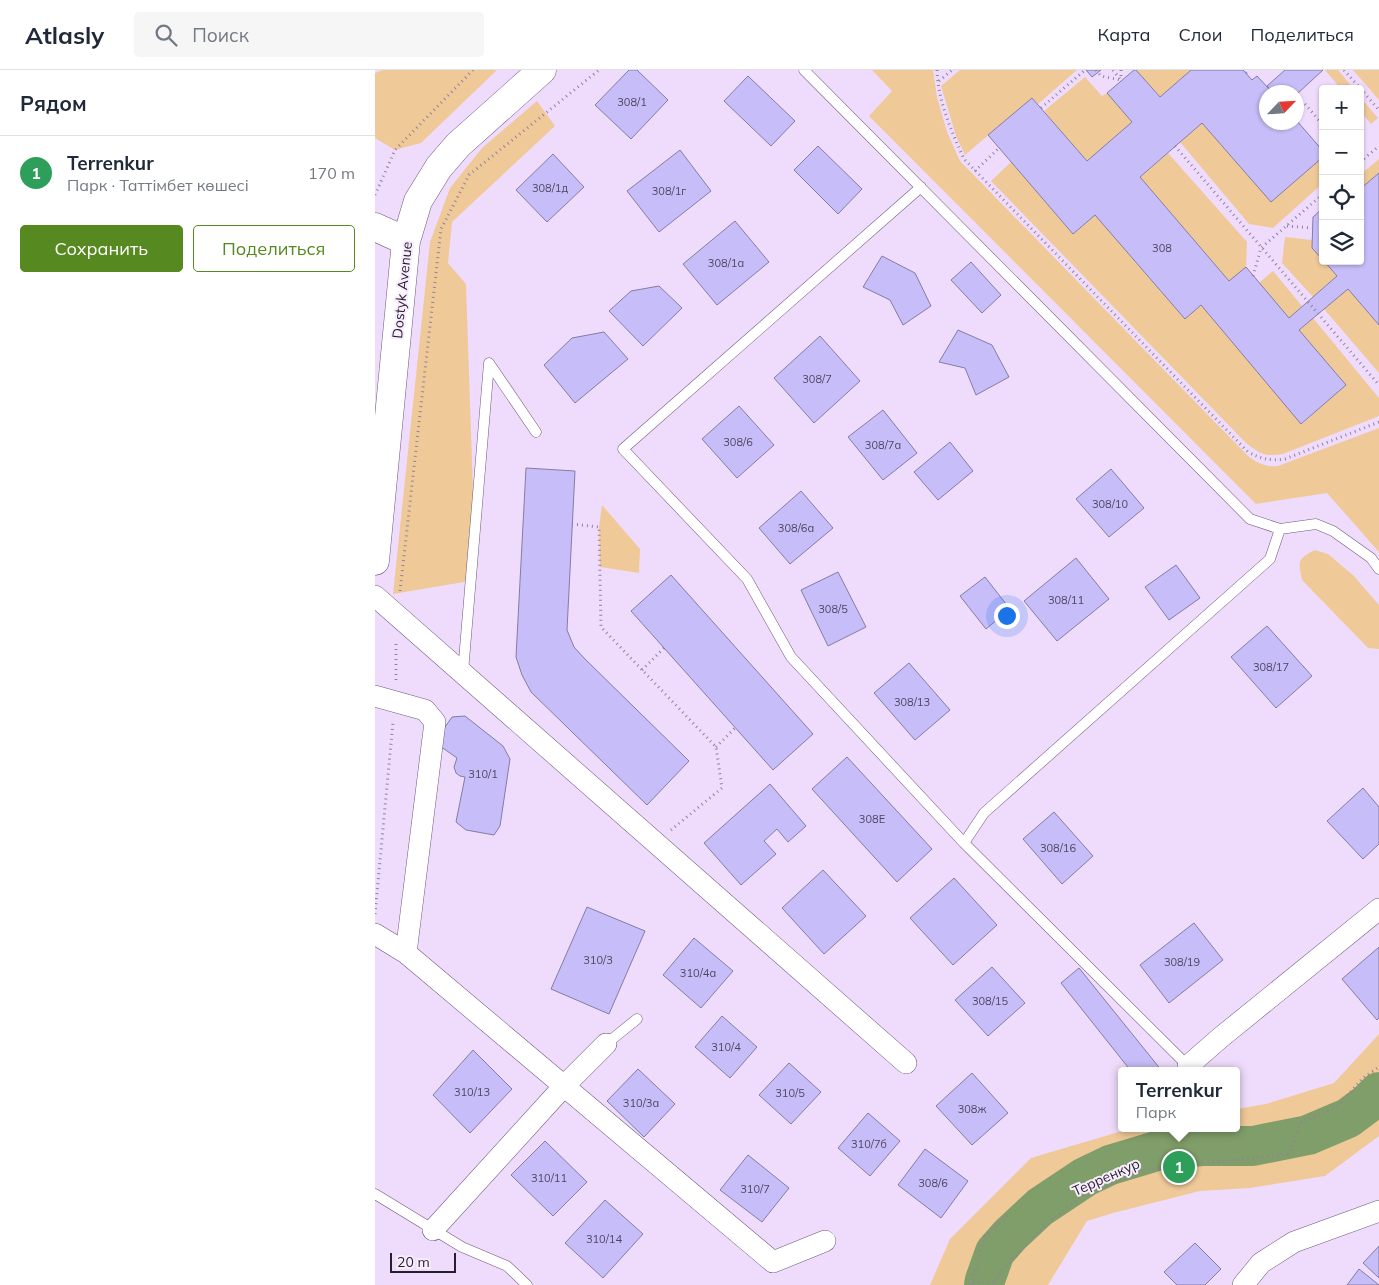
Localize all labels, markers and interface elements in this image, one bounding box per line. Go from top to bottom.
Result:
search box [134,12,484,57]
text: Atlasly [25,20,104,50]
icon: search [152,21,180,49]
text: Поиск [192,23,249,47]
text: Карта [1098,23,1150,46]
text: Слои [1178,23,1223,46]
text: Поделиться [1251,23,1354,46]
north arrow [1259,85,1304,130]
map controls [1319,85,1364,265]
button: + [1319,85,1364,130]
text: Рядом [20,90,87,116]
house number: 308/1 [617,95,647,109]
button: − [1319,130,1364,175]
text: Terrenkur [67,151,154,175]
text: 1 [31,163,41,183]
text: 170 m [308,163,355,183]
text: Парк · Таттімбет көшесі [67,175,249,195]
button: locate [1319,175,1364,220]
house number: 308/1д [532,181,568,195]
house number: 308/1г [652,184,686,198]
button: layers [1319,220,1364,265]
button: Сохранить [20,225,183,272]
button: Поделиться [193,225,355,272]
street label: Dostyk Avenue [388,241,416,339]
house number: 308 [1152,241,1172,255]
house number: 308/1а [708,256,744,270]
house number: 308/7 [802,372,832,386]
house number: 308/6 [723,435,753,449]
house number: 308/7а [865,438,901,452]
house number: 308/10 [1092,497,1128,511]
house number: 308/6а [778,521,814,535]
house number: 308/11 [1048,593,1084,607]
house number: 308/5 [818,602,848,616]
your location [994,603,1020,629]
house number: 308/17 [1253,660,1289,674]
house number: 308/13 [894,695,930,709]
house number: 310/1 [468,767,498,781]
house number: 308Е [859,812,885,826]
house number: 308/16 [1040,841,1076,855]
house number: 310/3 [583,953,613,967]
house number: 308/19 [1164,955,1200,969]
house number: 310/4а [680,966,716,980]
house number: 308/15 [972,994,1008,1008]
house number: 310/4 [711,1040,741,1054]
popup [1118,1067,1240,1132]
text: Terrenkur [1136,1078,1222,1102]
house number: 310/13 [454,1085,490,1099]
house number: 310/5 [775,1086,805,1100]
house number: 310/3а [623,1096,659,1110]
house number: 308ж [958,1102,986,1116]
text: Парк [1136,1102,1176,1122]
house number: 310/7б [851,1137,887,1151]
pin: 1 [1163,1148,1195,1186]
street label: Терренкур [1069,1154,1143,1200]
house number: 310/11 [531,1171,567,1185]
house number: 308/6 [918,1176,948,1190]
house number: 310/7 [740,1182,770,1196]
house number: 310/14 [586,1232,622,1246]
scale bar [390,1250,456,1273]
text: 20 m [397,1253,430,1271]

